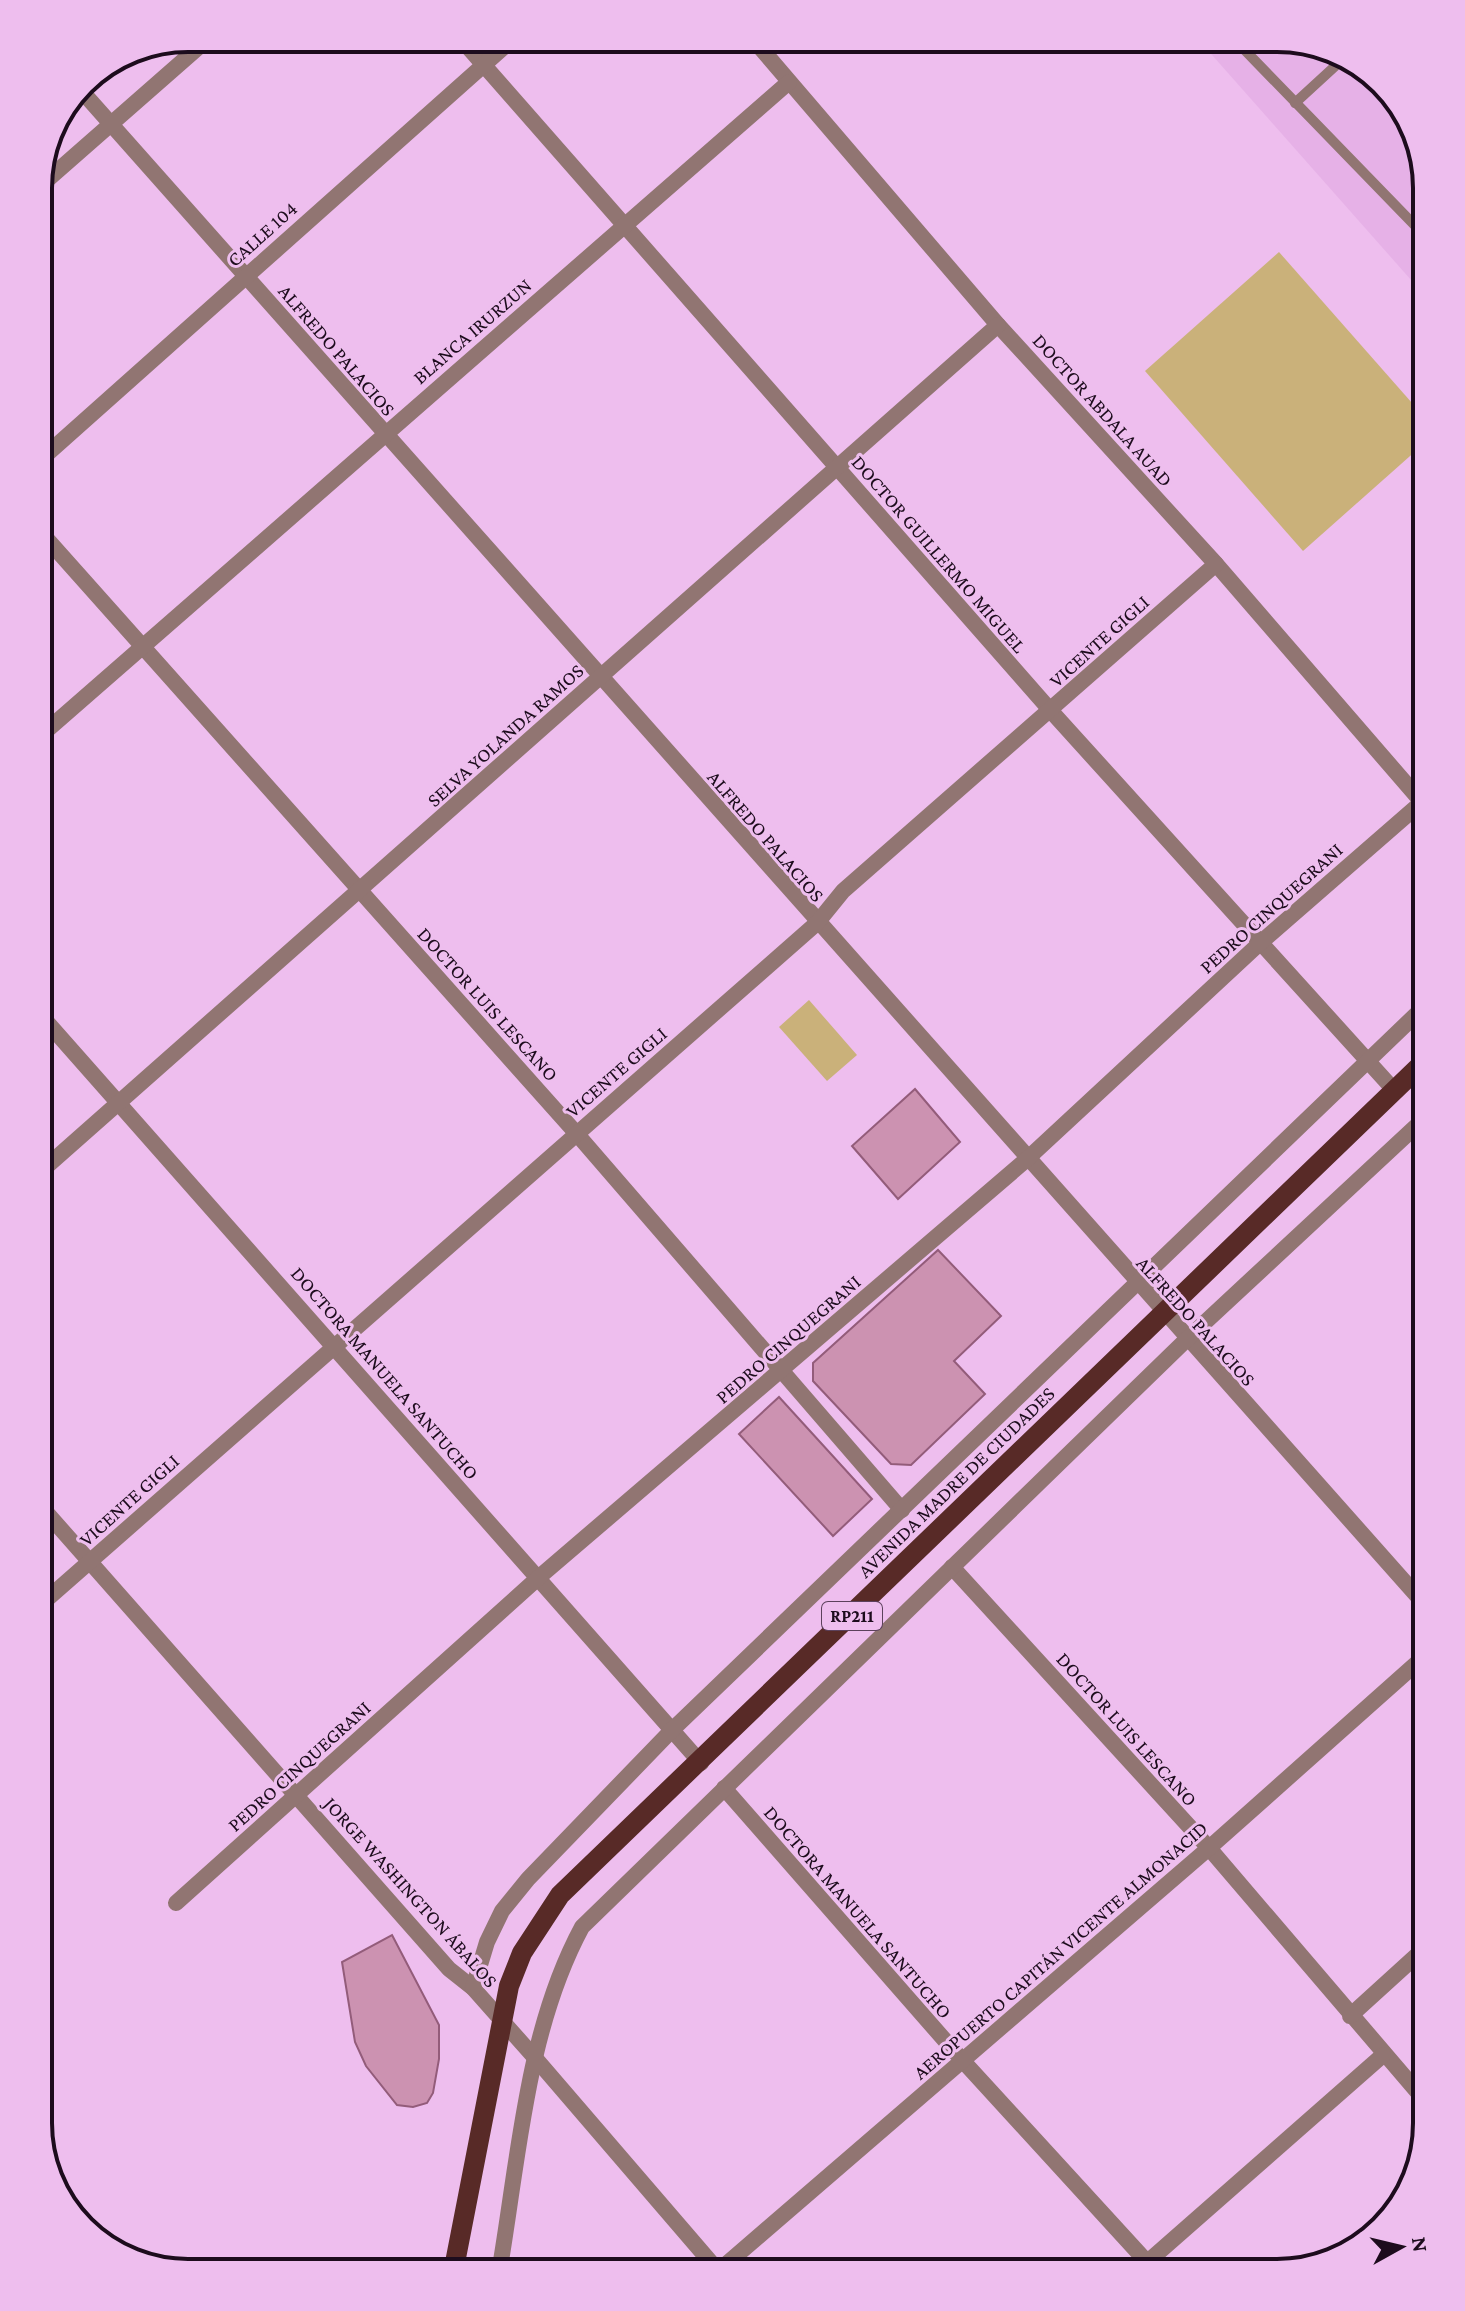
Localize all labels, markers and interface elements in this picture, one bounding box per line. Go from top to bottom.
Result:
street label: CALLE 104 [223,197,301,271]
street label: BLANCA IRURZUN [408,274,536,388]
street label: ALFREDO PALACIOS [274,280,400,420]
street label: DOCTOR ABDALA AUAD [1029,329,1177,491]
street label: DOCTOR GUILLERMO MIGUEL [847,451,1031,657]
street label: VICENTE GIGLI [1045,591,1153,691]
street label: SELVA YOLANDA RAMOS [422,659,588,811]
street label: ALFREDO PALACIOS [703,766,829,906]
street label: PEDRO CINQUEGRANI [1195,838,1347,978]
street label: DOCTOR LUIS LESCANO [413,923,563,1085]
street label: VICENTE GIGLI [561,1022,671,1122]
street label: ALFREDO PALACIOS [1132,1252,1260,1390]
street label: DOCTORA MANUELA SANTUCHO [287,1262,483,1484]
street label: PEDRO CINQUEGRANI [711,1270,865,1408]
street label: AVENIDA MADRE DE CIUDADES [853,1382,1059,1582]
street label: VICENTE GIGLI [75,1450,183,1550]
road number: RP211 [822,1602,882,1630]
street label: DOCTOR LUIS LESCANO [1052,1648,1202,1810]
street label: PEDRO CINQUEGRANI [223,1696,375,1836]
street label: JORGE WASHINGTON ÁBALOS [318,1791,502,1992]
street label: DOCTORA MANUELA SANTUCHO [760,1801,956,2023]
street label: AEROPUERTO CAPITÁN VICENTE ALMONACID [909,1816,1211,2084]
north arrow [1361,2207,1441,2287]
text: N [1407,2235,1434,2253]

